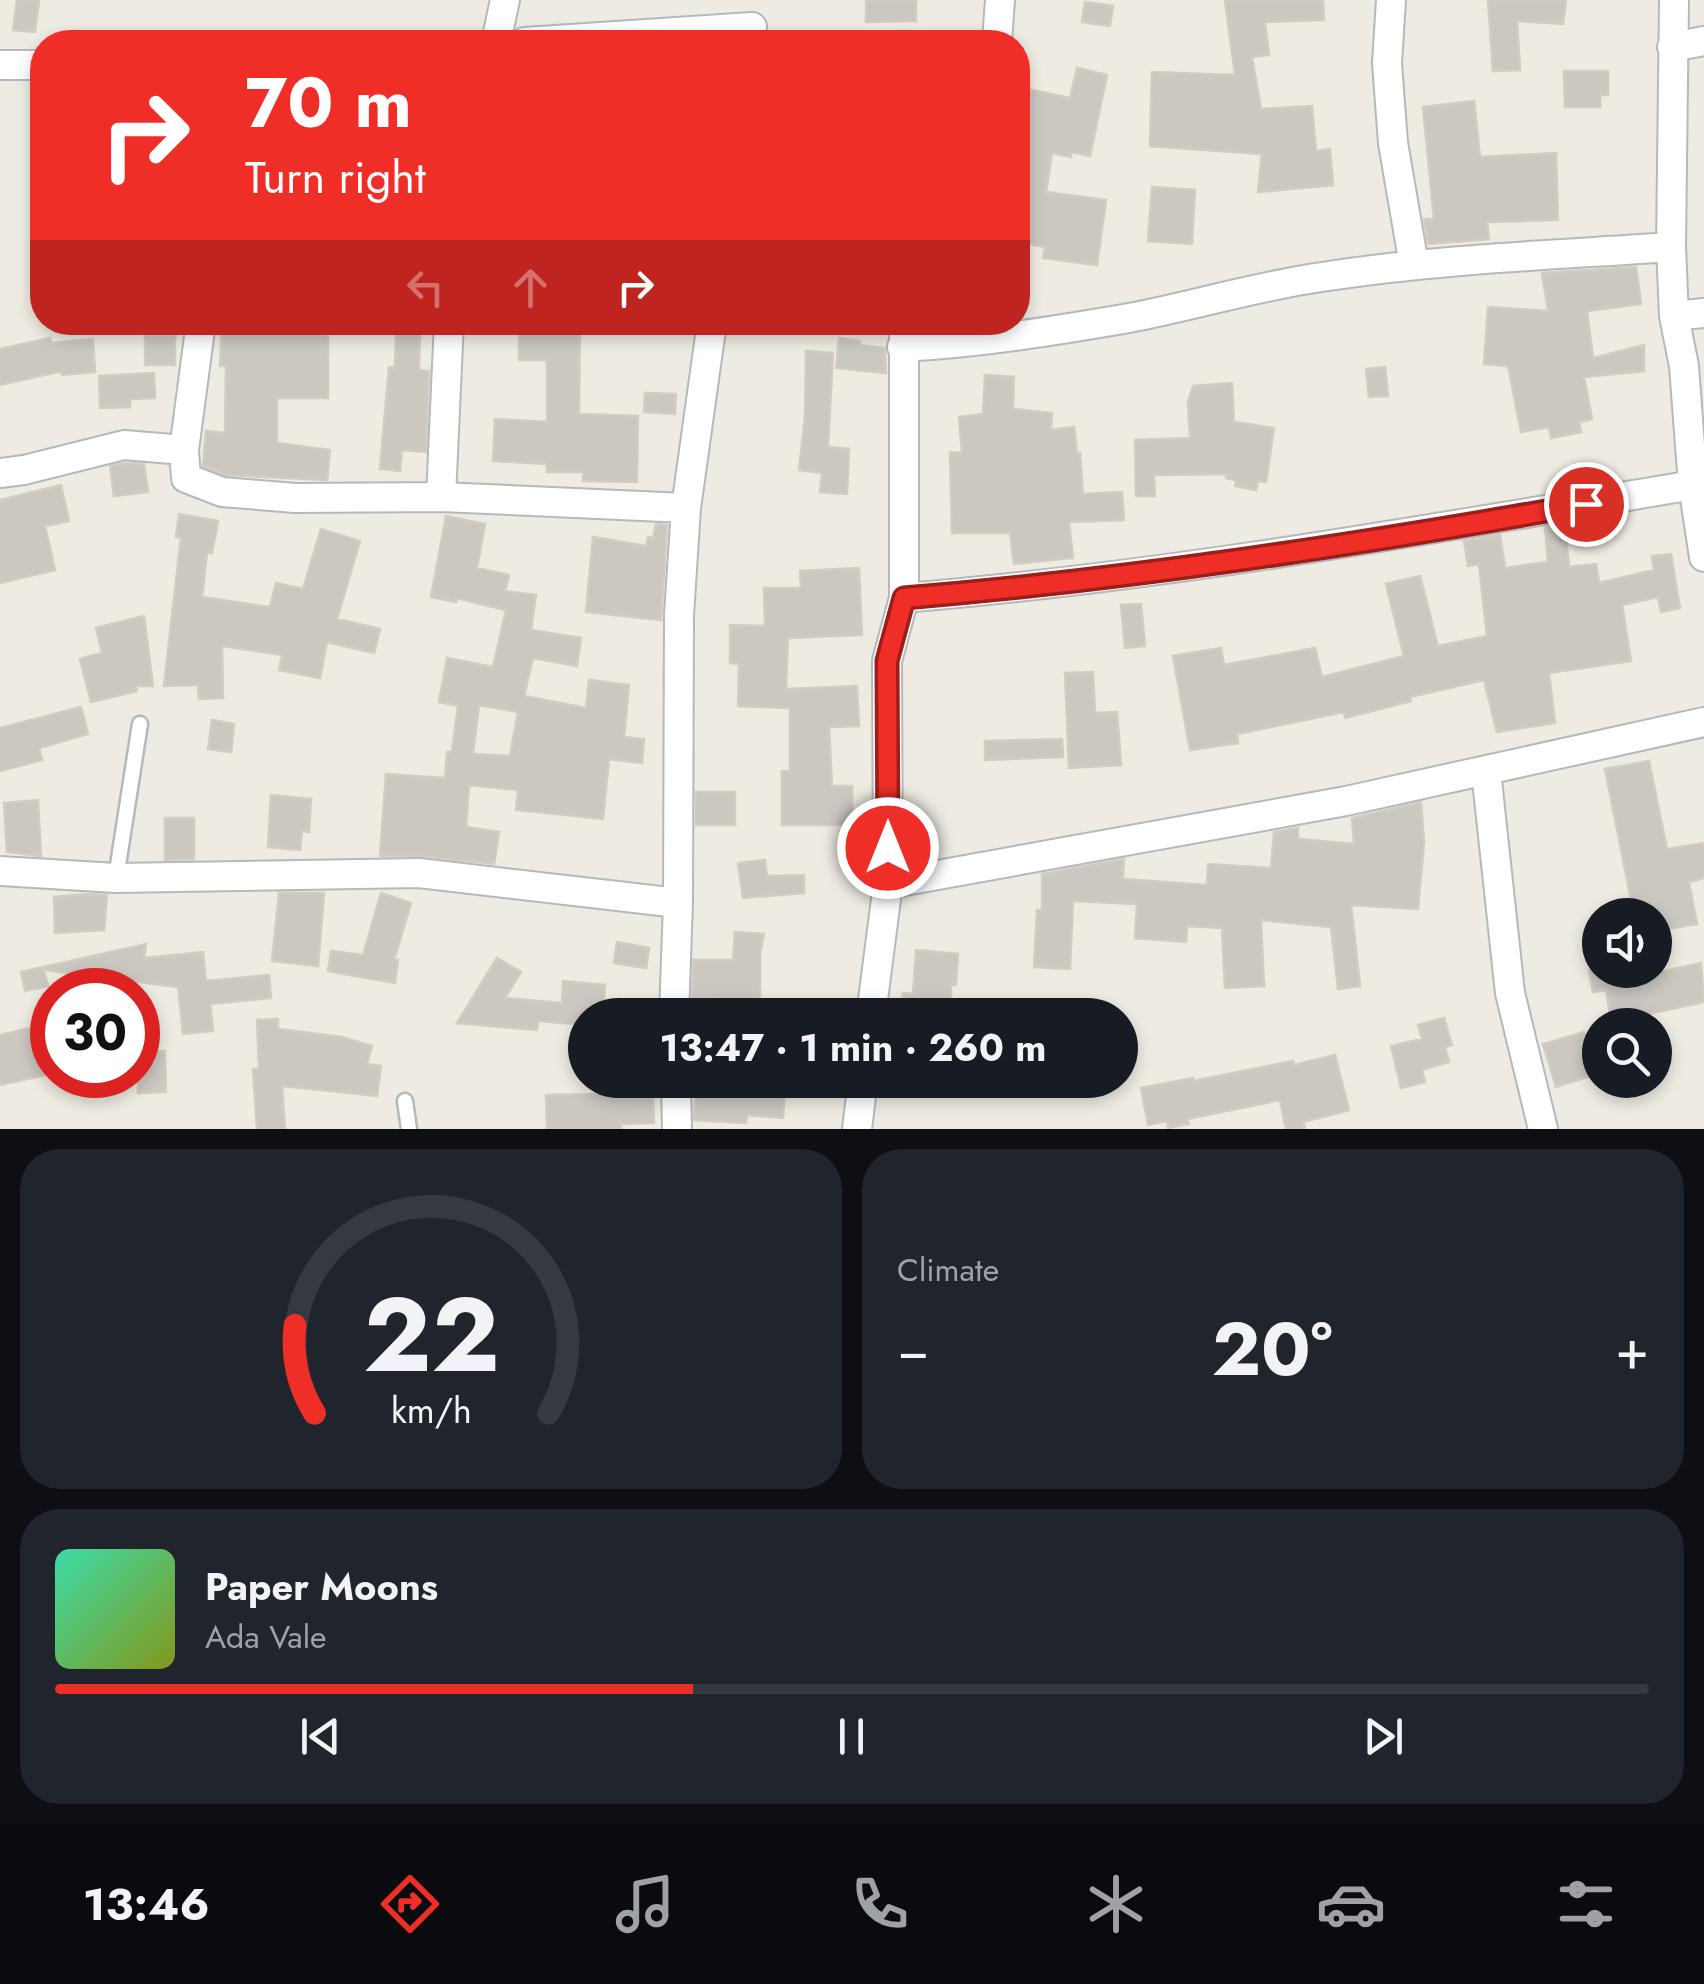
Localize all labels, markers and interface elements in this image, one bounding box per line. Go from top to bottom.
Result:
text: 70 m [245,52,412,153]
icon: right [80,70,210,200]
text: Turn right [245,145,426,210]
icon: left [398,260,453,315]
icon: ahead [503,260,558,315]
icon: right [608,260,663,315]
pin [1544,462,1629,547]
icon: arrive [1559,477,1614,532]
position arrow [836,796,940,900]
map controls [1582,898,1672,1098]
button: sound [1582,898,1672,988]
speed limit sign: 30 [30,968,160,1098]
button: search [1582,1008,1672,1098]
text: 13:47 · 1 min · 260 m [660,1020,1047,1075]
text: Climate [897,1247,999,1293]
text: 22 [363,1260,499,1410]
text: 20° [1212,1295,1333,1403]
text: − [897,1310,929,1390]
text: + [1615,1310,1649,1390]
text: km/h [391,1385,471,1436]
text: Paper Moons [205,1559,438,1614]
text: Ada Vale [205,1614,327,1660]
icon: previous [293,1709,348,1764]
icon: pause [824,1709,879,1764]
icon: next [1356,1709,1411,1764]
icon: directions [375,1869,445,1939]
icon: music [610,1869,680,1939]
icon: phone [845,1869,915,1939]
icon: climate [1081,1869,1151,1939]
icon: car [1316,1869,1386,1939]
icon: filters [1551,1869,1621,1939]
text: 13:46 [83,1872,210,1937]

